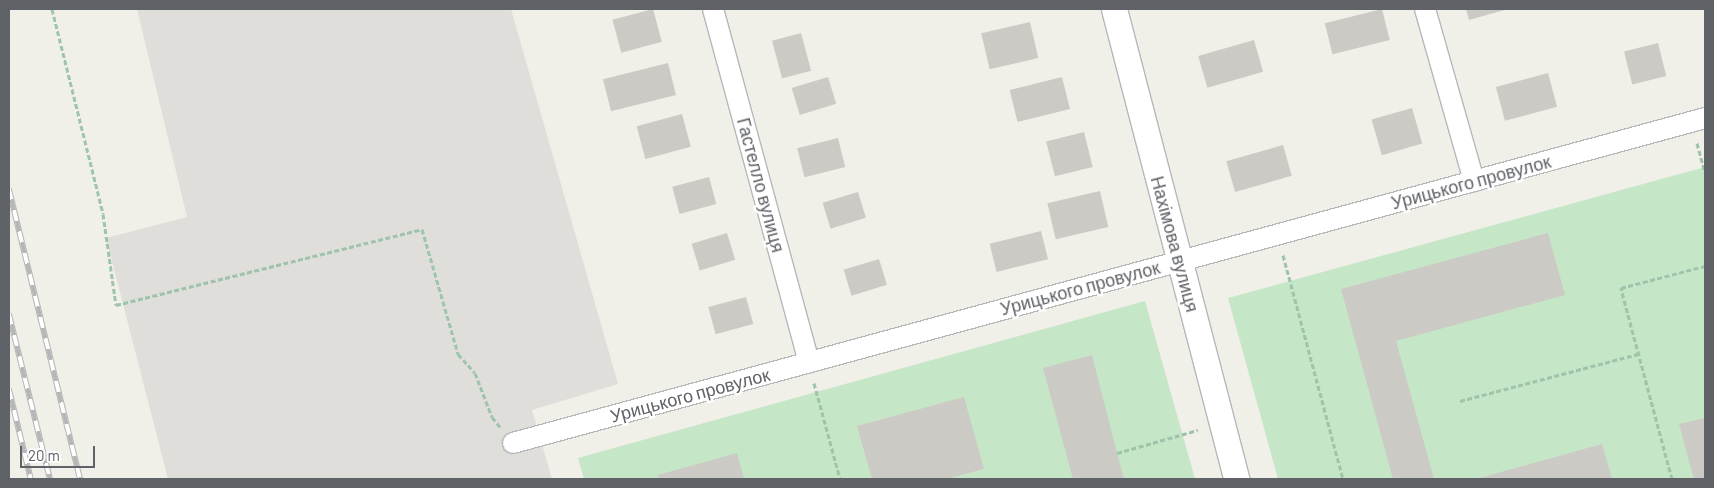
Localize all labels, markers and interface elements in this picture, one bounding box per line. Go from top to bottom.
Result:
street label: Гастелло вулиця [733,115,789,255]
street label: Урицького провулок [1389,150,1553,214]
street label: Нахімова вулиця [1146,174,1204,314]
street label: Урицького провулок [998,256,1162,320]
street label: Урицького провулок [608,363,772,427]
scale bar [22,436,98,468]
text: 20 m [28,446,60,464]

